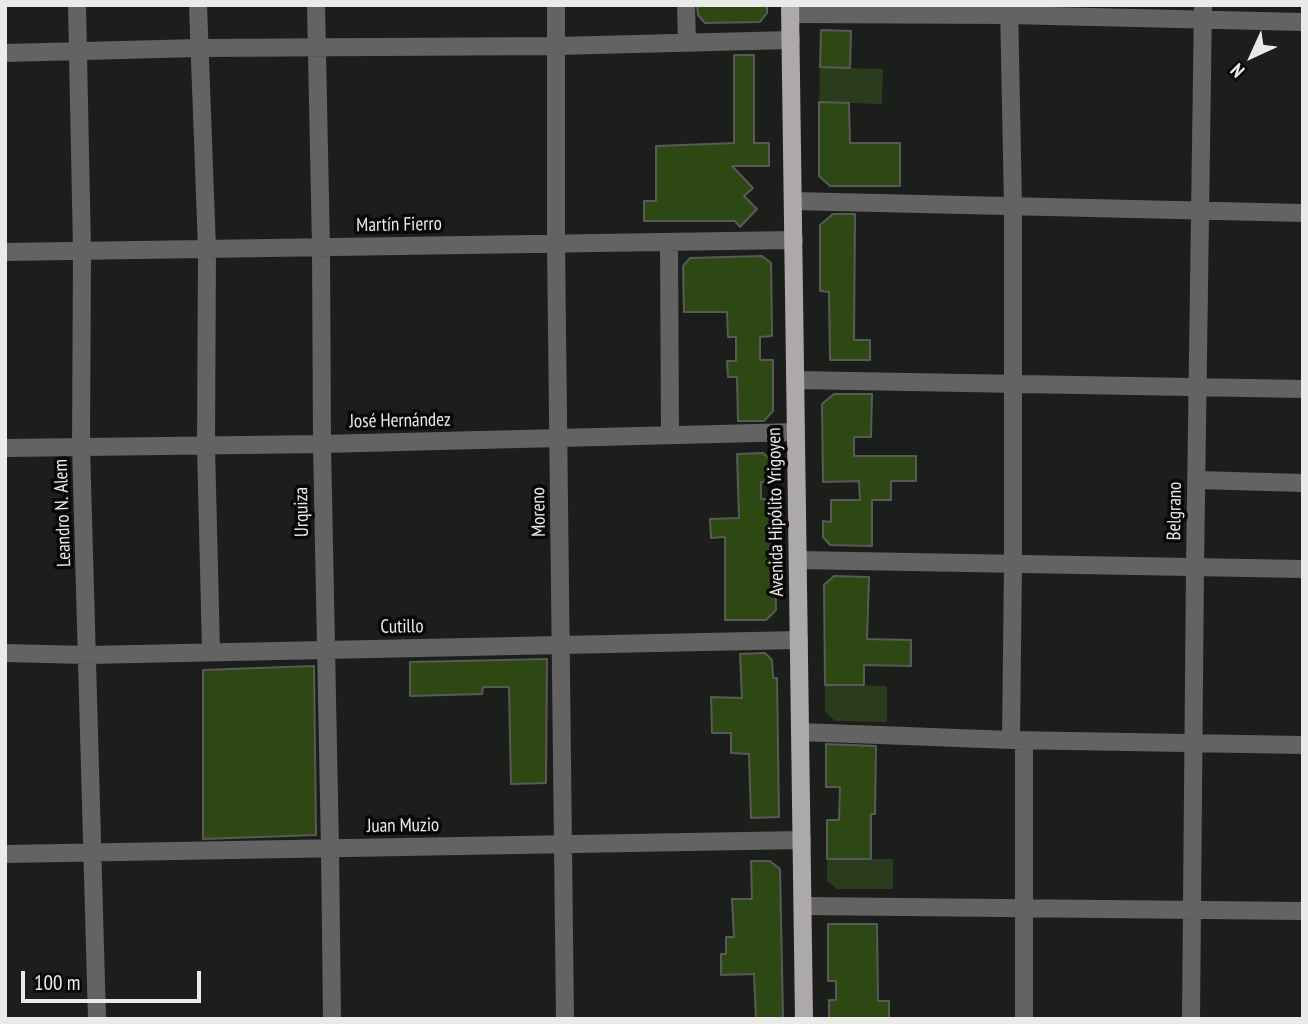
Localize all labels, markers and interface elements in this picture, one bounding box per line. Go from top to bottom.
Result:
north arrow [1217,21,1287,91]
text: N [1225,59,1249,83]
street label: Martín Fierro [356,213,442,237]
street label: José Hernández [349,409,451,433]
street label: Avenida Hipólito Yrigoyen [763,427,789,597]
street label: Leandro N. Alem [50,459,76,567]
street label: Belgrano [1163,481,1187,541]
street label: Urquiza [290,487,314,537]
street label: Moreno [527,487,551,537]
street label: Cutillo [380,615,424,639]
street label: Juan Muzio [367,814,439,838]
scale bar [24,958,205,1002]
text: 100 m [34,969,80,996]

